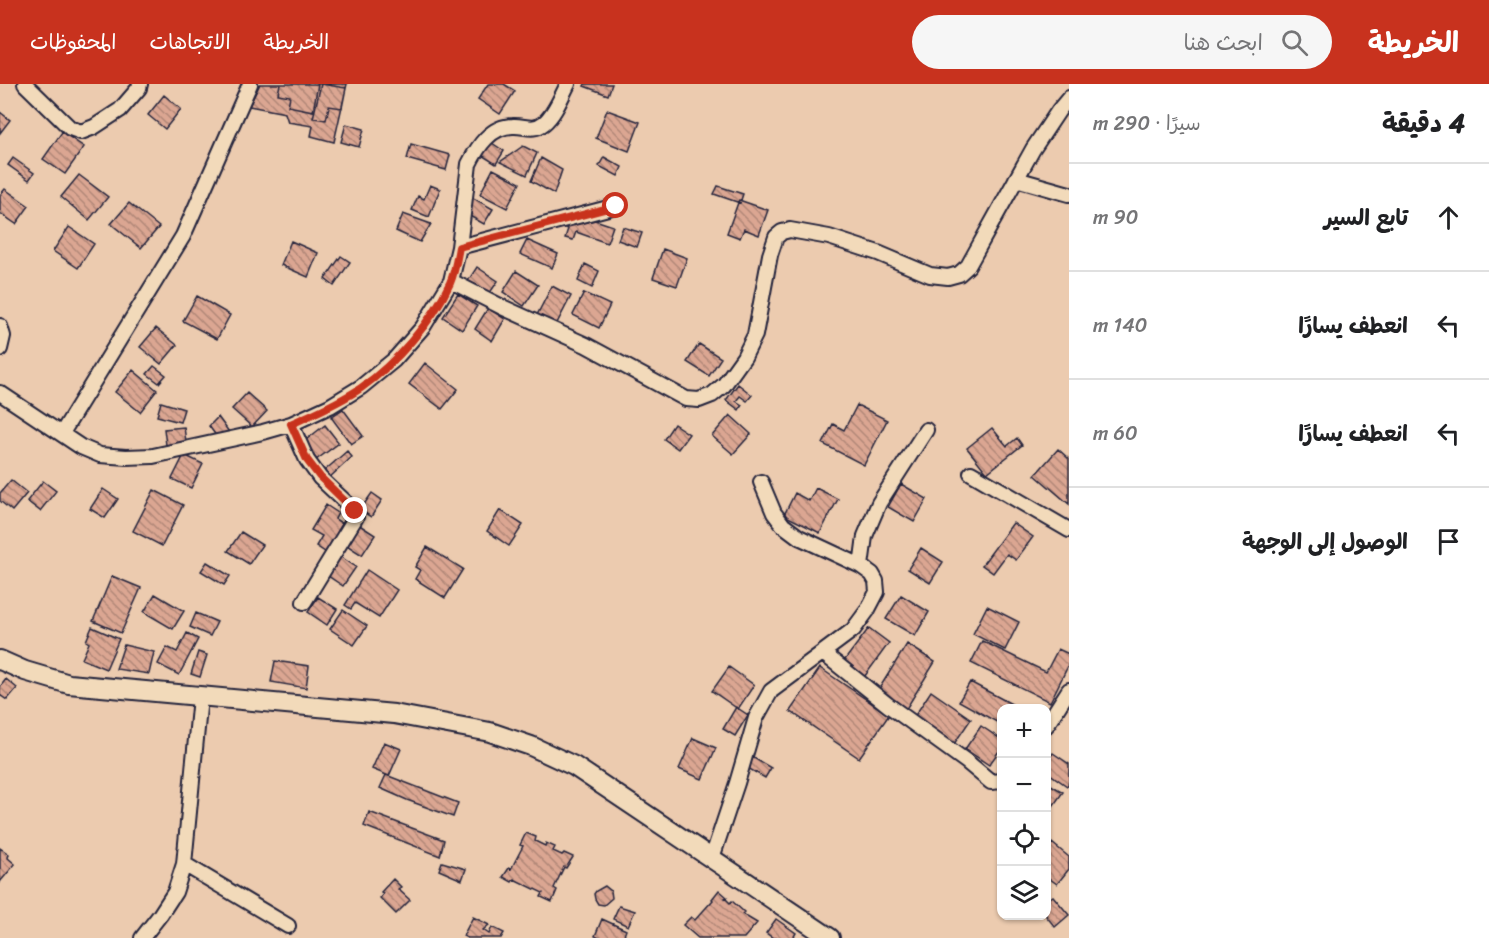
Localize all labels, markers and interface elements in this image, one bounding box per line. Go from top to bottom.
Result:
search box [912,15,1332,69]
text: الخريطة [1368,18,1459,67]
text: المحفوظات [30,23,116,61]
text: الاتجاهات [149,23,231,61]
text: الخريطة [264,23,329,61]
text: ابحث هنا [1184,23,1263,62]
icon: search [1278,26,1311,59]
text: 4 دقيقة [1382,100,1465,146]
text: سيرًا · 290 m [1093,106,1201,141]
route start [602,192,628,218]
text: تابع السير [1324,198,1408,237]
text: 90 m [1093,200,1139,235]
icon: ahead [1432,201,1465,234]
text: انعطف يسارًا [1298,306,1408,345]
text: 140 m [1093,308,1147,343]
icon: left [1432,309,1465,342]
text: انعطف يسارًا [1298,414,1408,453]
text: 60 m [1093,416,1138,451]
icon: left [1432,417,1465,450]
route end [341,497,367,523]
text: الوصول إلى الوجهة [1242,522,1408,561]
icon: arrive [1432,525,1465,558]
map controls [997,704,1051,920]
button: + [997,704,1051,758]
button: − [997,758,1051,812]
button: locate [997,812,1051,866]
button: layers [997,866,1051,920]

